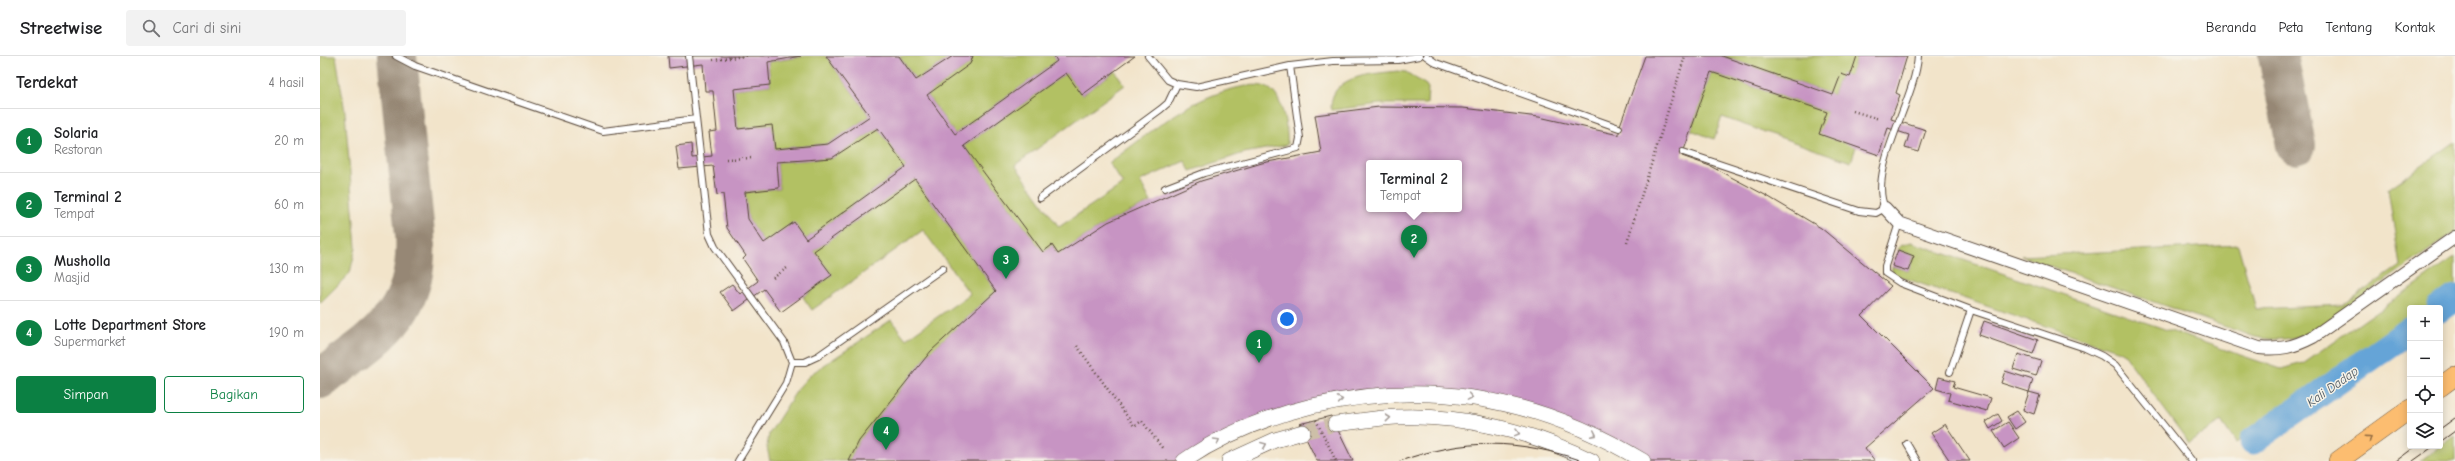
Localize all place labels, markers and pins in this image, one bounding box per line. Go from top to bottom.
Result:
pin: 2 [1401,225,1427,258]
pin: 3 [993,246,1019,279]
pin: 1 [1246,330,1272,363]
pin: 4 [873,417,899,450]

